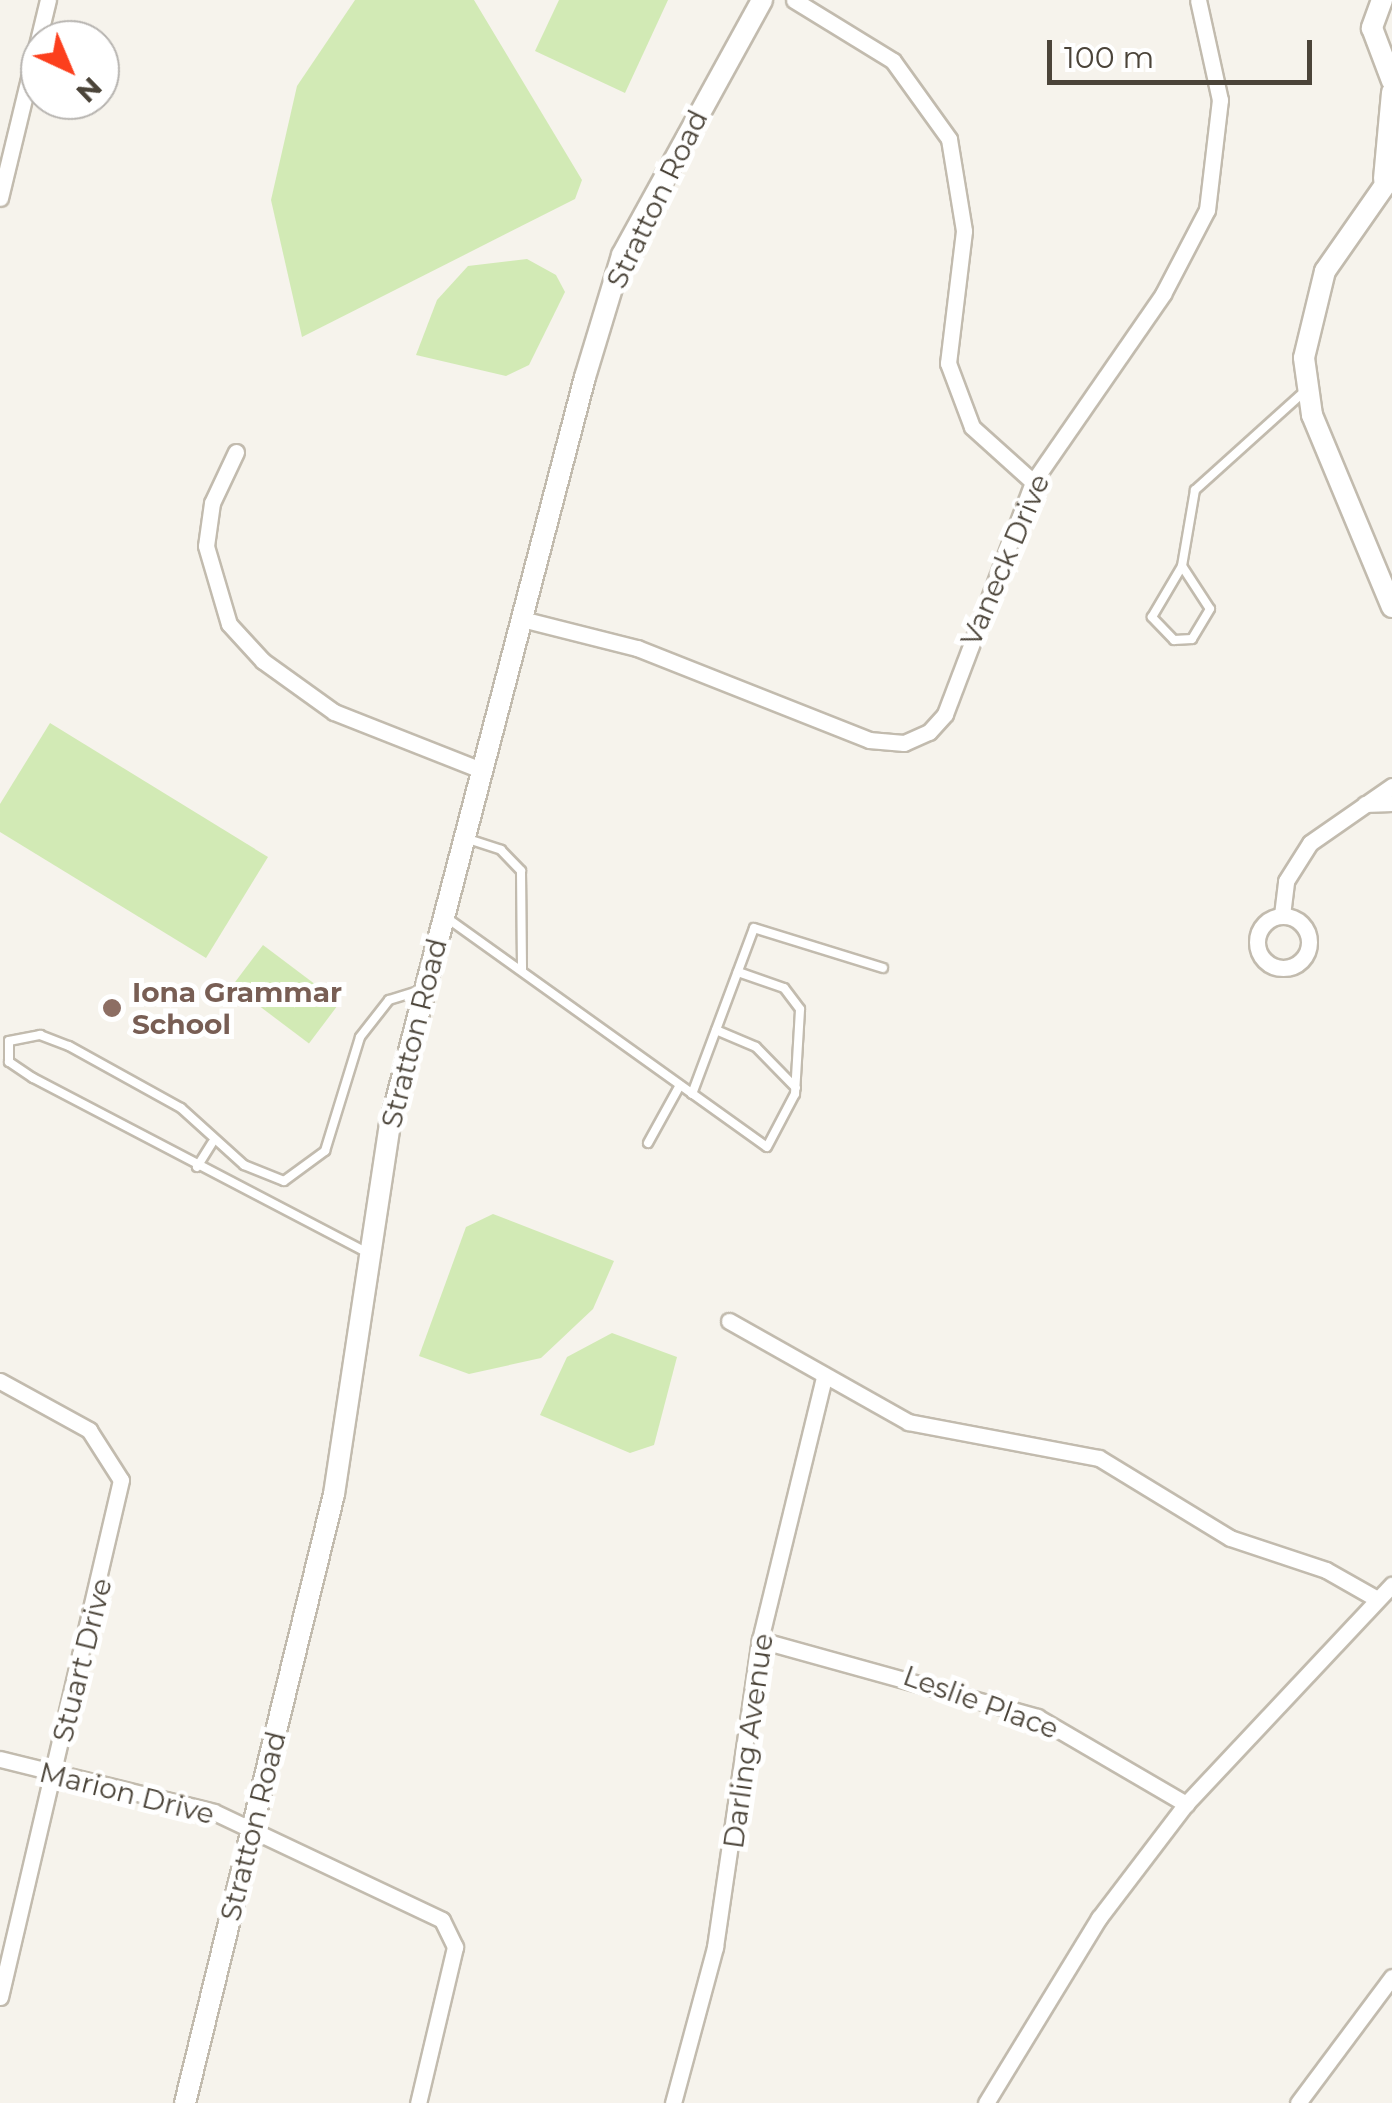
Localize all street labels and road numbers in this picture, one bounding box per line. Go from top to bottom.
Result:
street label: Stratton Road [599,104,715,294]
street label: Vaneck Drive [954,469,1056,651]
street label: Stratton Road [374,935,454,1131]
street label: Stuart Drive [45,1575,119,1745]
street label: Darling Avenue [716,1631,780,1851]
street label: Leslie Place [899,1658,1063,1746]
street label: Stratton Road [213,1728,293,1924]
street label: Marion Drive [36,1755,218,1831]

